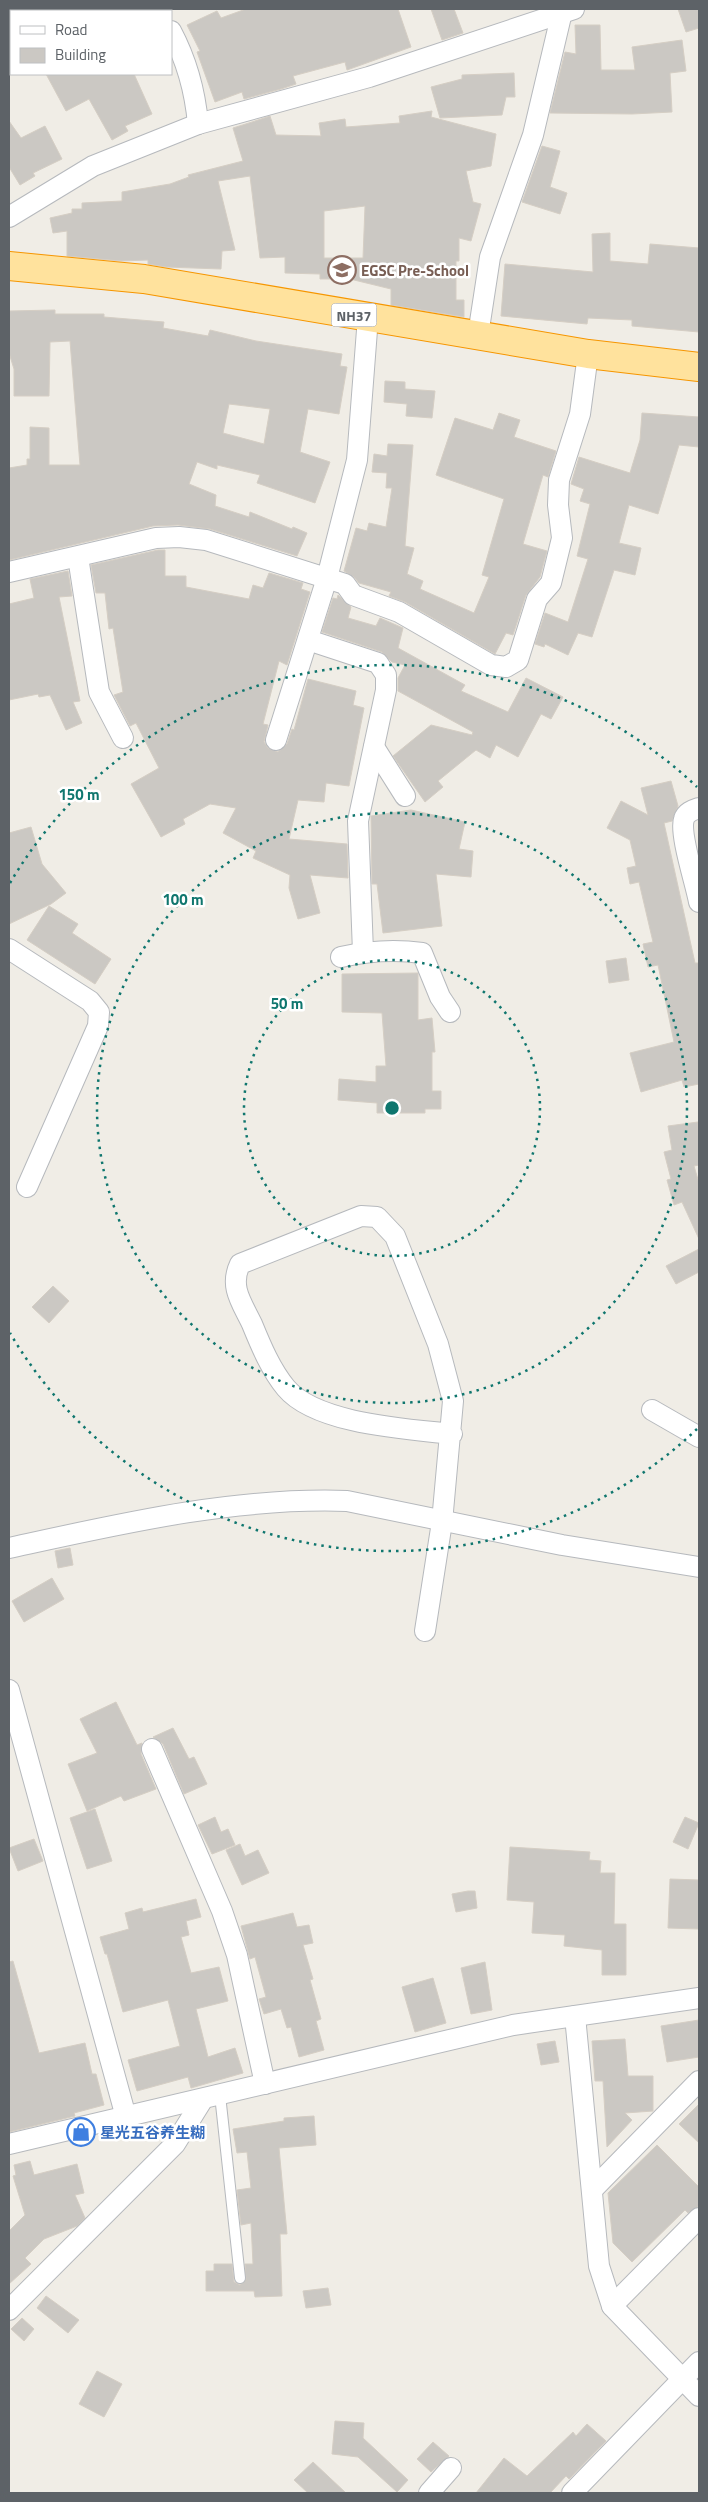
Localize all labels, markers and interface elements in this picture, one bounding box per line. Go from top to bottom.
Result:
legend [10,10,172,75]
text: Road [55,18,87,41]
text: Building [55,43,106,66]
school or university icon: EGSC Pre-School [327,255,357,285]
place label: EGSC Pre-School [361,259,469,282]
road number: NH37 [332,304,376,326]
text: 150 m [58,783,100,806]
text: 100 m [162,888,204,911]
text: 50 m [271,992,303,1015]
centre of rings [383,1099,401,1117]
shop icon: 星光五谷养生糊 [66,2117,96,2147]
place label: 星光五谷养生糊 [100,2121,205,2144]

